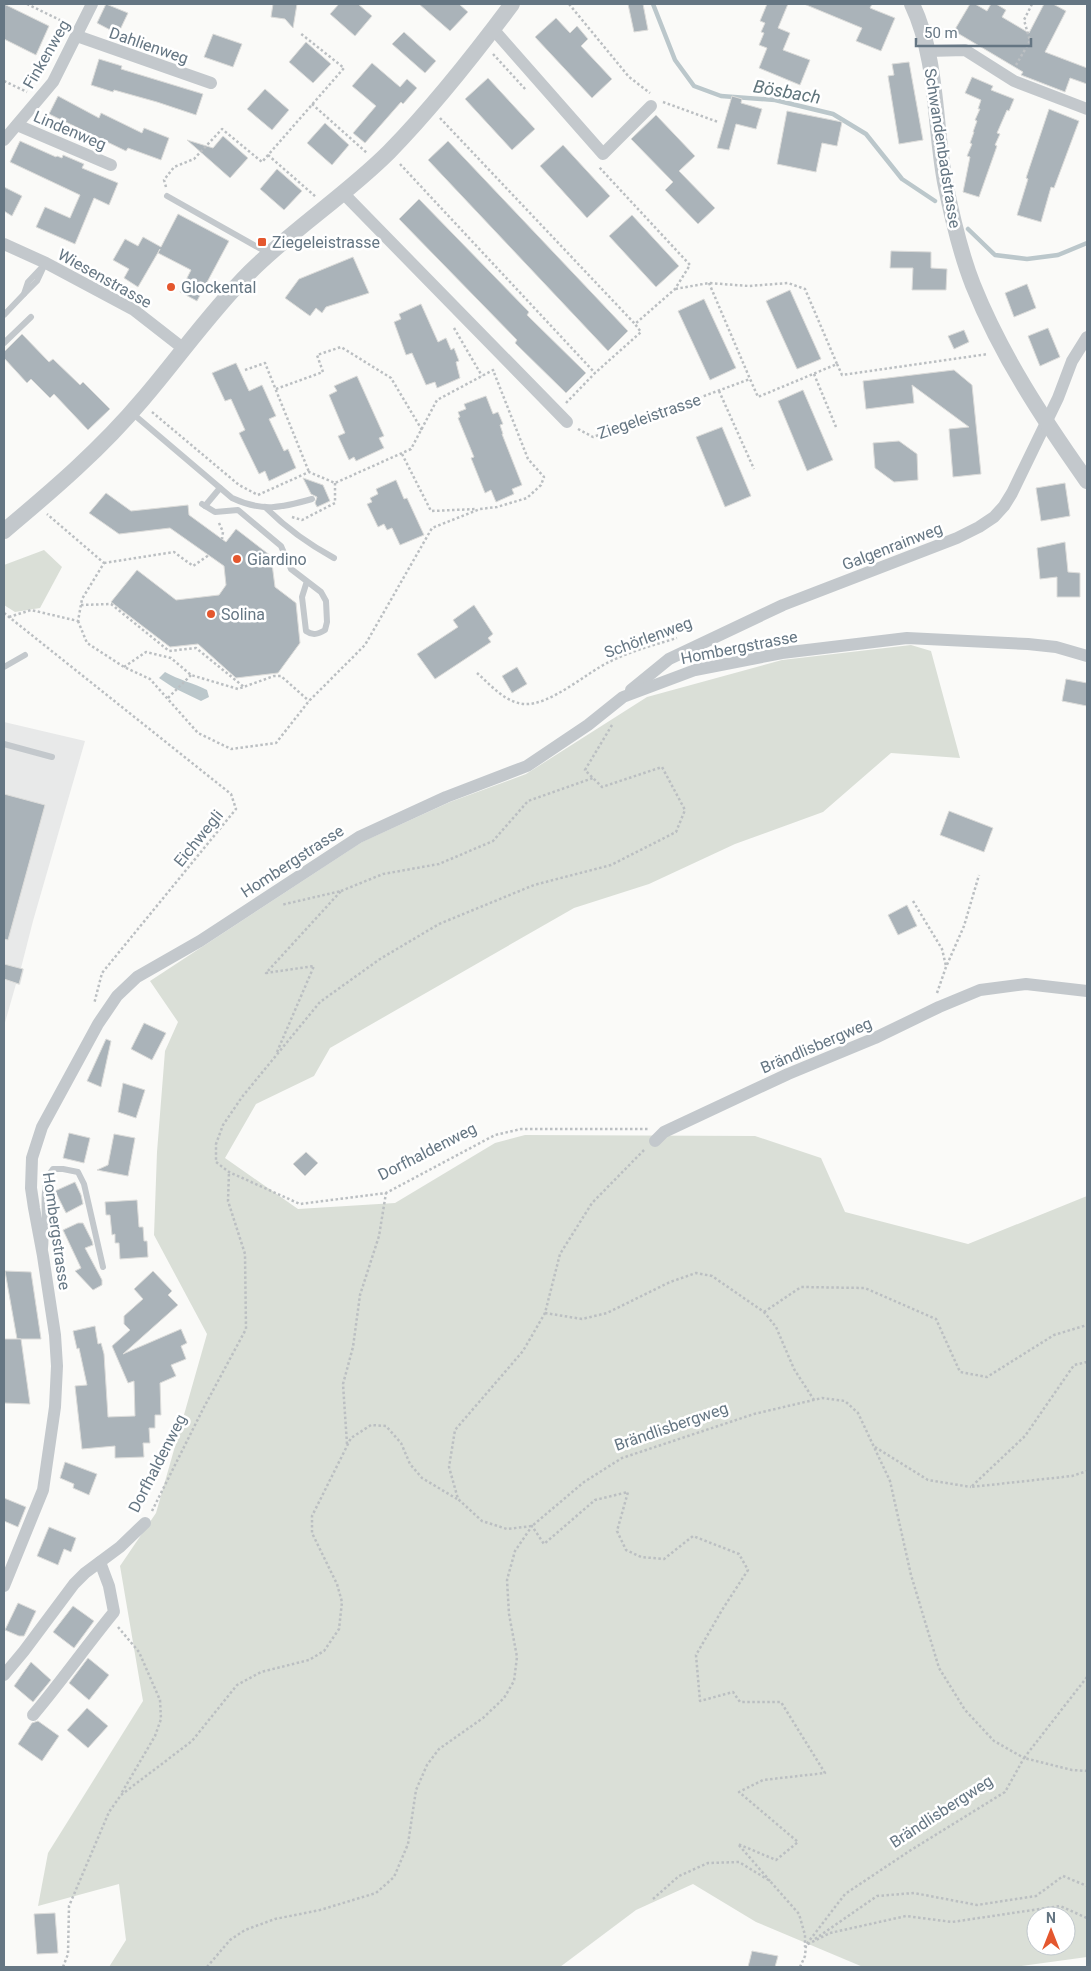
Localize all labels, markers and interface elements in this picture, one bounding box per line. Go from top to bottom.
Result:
scale bar [916,15,1031,47]
street label: Finkenweg [19,16,74,92]
street label: Dahlienweg [107,23,191,68]
text: 50 m [924,24,958,42]
street label: Schwandenbadstrasse [920,67,965,229]
water label: Bösbach [752,75,822,108]
street label: Lindenweg [31,107,109,154]
place label: Ziegeleistrasse [272,233,380,252]
marker: Ziegeleistrasse [256,236,268,248]
street label: Wiesenstrasse [54,245,155,312]
place label: Glockental [181,278,256,297]
marker: Glockental [165,281,177,293]
street label: Ziegeleistrasse [595,390,703,443]
street label: Galgenrainweg [839,519,945,574]
place label: Giardino [247,550,307,569]
marker: Giardino [231,553,243,565]
place label: Solina [221,605,265,624]
marker: Solina [205,608,217,620]
street label: Schörlenweg [602,613,695,662]
street label: Hombergstrasse [679,627,799,668]
street label: Eichwegli [170,806,227,871]
street label: Hombergstrasse [237,821,347,902]
street label: Brändlisbergweg [758,1013,875,1077]
street label: Dorfhaldenweg [375,1118,480,1184]
street label: Hombergstrasse [39,1171,74,1291]
street label: Brändlisbergweg [612,1398,730,1455]
street label: Dorfhaldenweg [124,1411,190,1516]
street label: Brändlisbergweg [886,1771,996,1852]
north arrow [1026,1906,1076,1956]
text: N [1046,1910,1056,1926]

